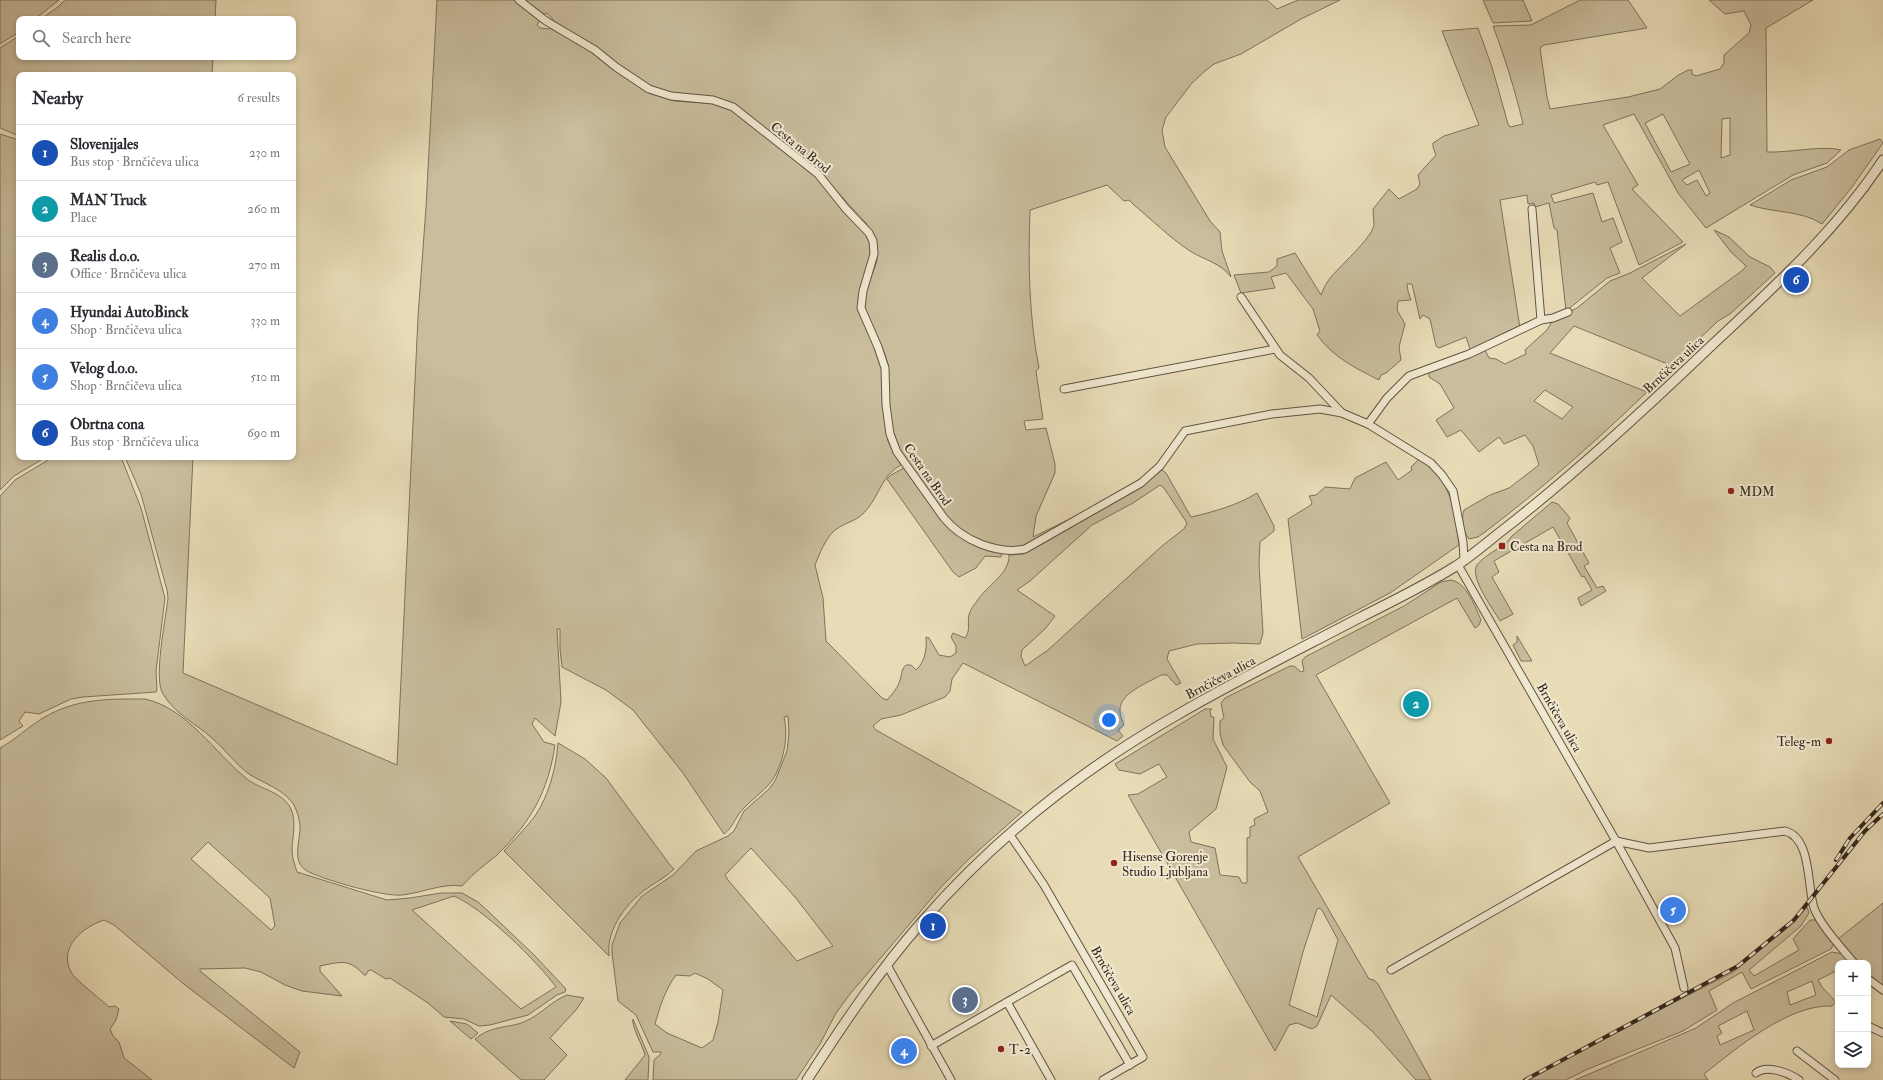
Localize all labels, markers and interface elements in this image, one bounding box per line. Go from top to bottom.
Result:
search box [16,16,296,60]
icon: search [30,27,52,49]
text: Search here [62,29,131,48]
text: Nearby [32,88,83,109]
text: 6 results [237,90,280,106]
street label: Cesta na Brod [767,119,834,177]
text: Slovenijales [70,135,138,154]
text: 1 [43,145,47,161]
text: 230 m [249,145,280,161]
text: Bus stop · Brnčičeva ulica [70,154,199,170]
text: MAN Truck [70,191,147,210]
text: 2 [42,201,48,217]
text: 260 m [247,201,280,217]
text: Place [70,210,97,226]
text: Realis d.o.o. [70,247,140,266]
text: 3 [43,257,48,273]
text: 270 m [248,257,280,273]
pin: 6 [1783,265,1809,295]
text: Office · Brnčičeva ulica [70,266,187,282]
text: Hyundai AutoBinck [70,303,189,322]
text: 4 [41,313,49,329]
text: 330 m [251,313,280,329]
text: Shop · Brnčičeva ulica [70,322,182,338]
street label: Brnčičeva ulica [1640,332,1708,397]
text: Velog d.o.o. [70,359,138,378]
text: 5 [42,369,48,385]
text: 510 m [250,369,280,385]
text: Shop · Brnčičeva ulica [70,378,182,394]
text: Obrtna cona [70,415,144,434]
text: 6 [42,425,48,441]
text: 690 m [247,425,280,441]
text: Bus stop · Brnčičeva ulica [70,434,199,450]
street label: Cesta na Brod [900,440,955,509]
place label: MDM [1739,484,1775,500]
marker: MDM [1726,486,1736,496]
place label: Cesta na Brod [1510,539,1583,555]
marker: Cesta na Brod [1497,541,1507,551]
street label: Brnčičeva ulica [1183,652,1259,703]
street label: Brnčičeva ulica [1533,680,1586,755]
pin: 2 [1403,689,1429,719]
your location [1099,710,1119,730]
place label: Teleg-m [1777,734,1821,750]
marker: Teleg-m [1824,736,1834,746]
place label: Hisense Gorenje Studio Ljubljana [1122,849,1209,880]
marker: Hisense Gorenje Studio Ljubljana [1109,858,1119,868]
pin: 5 [1660,895,1686,925]
pin: 1 [920,911,946,941]
street label: Brnčičeva ulica [1087,943,1140,1018]
map controls [1835,960,1871,1068]
button: + [1835,960,1871,996]
pin: 3 [952,985,978,1015]
button: − [1835,996,1871,1032]
button: layers [1835,1032,1871,1068]
pin: 4 [891,1036,917,1066]
place label: T-2 [1009,1042,1031,1058]
marker: T-2 [996,1044,1006,1054]

